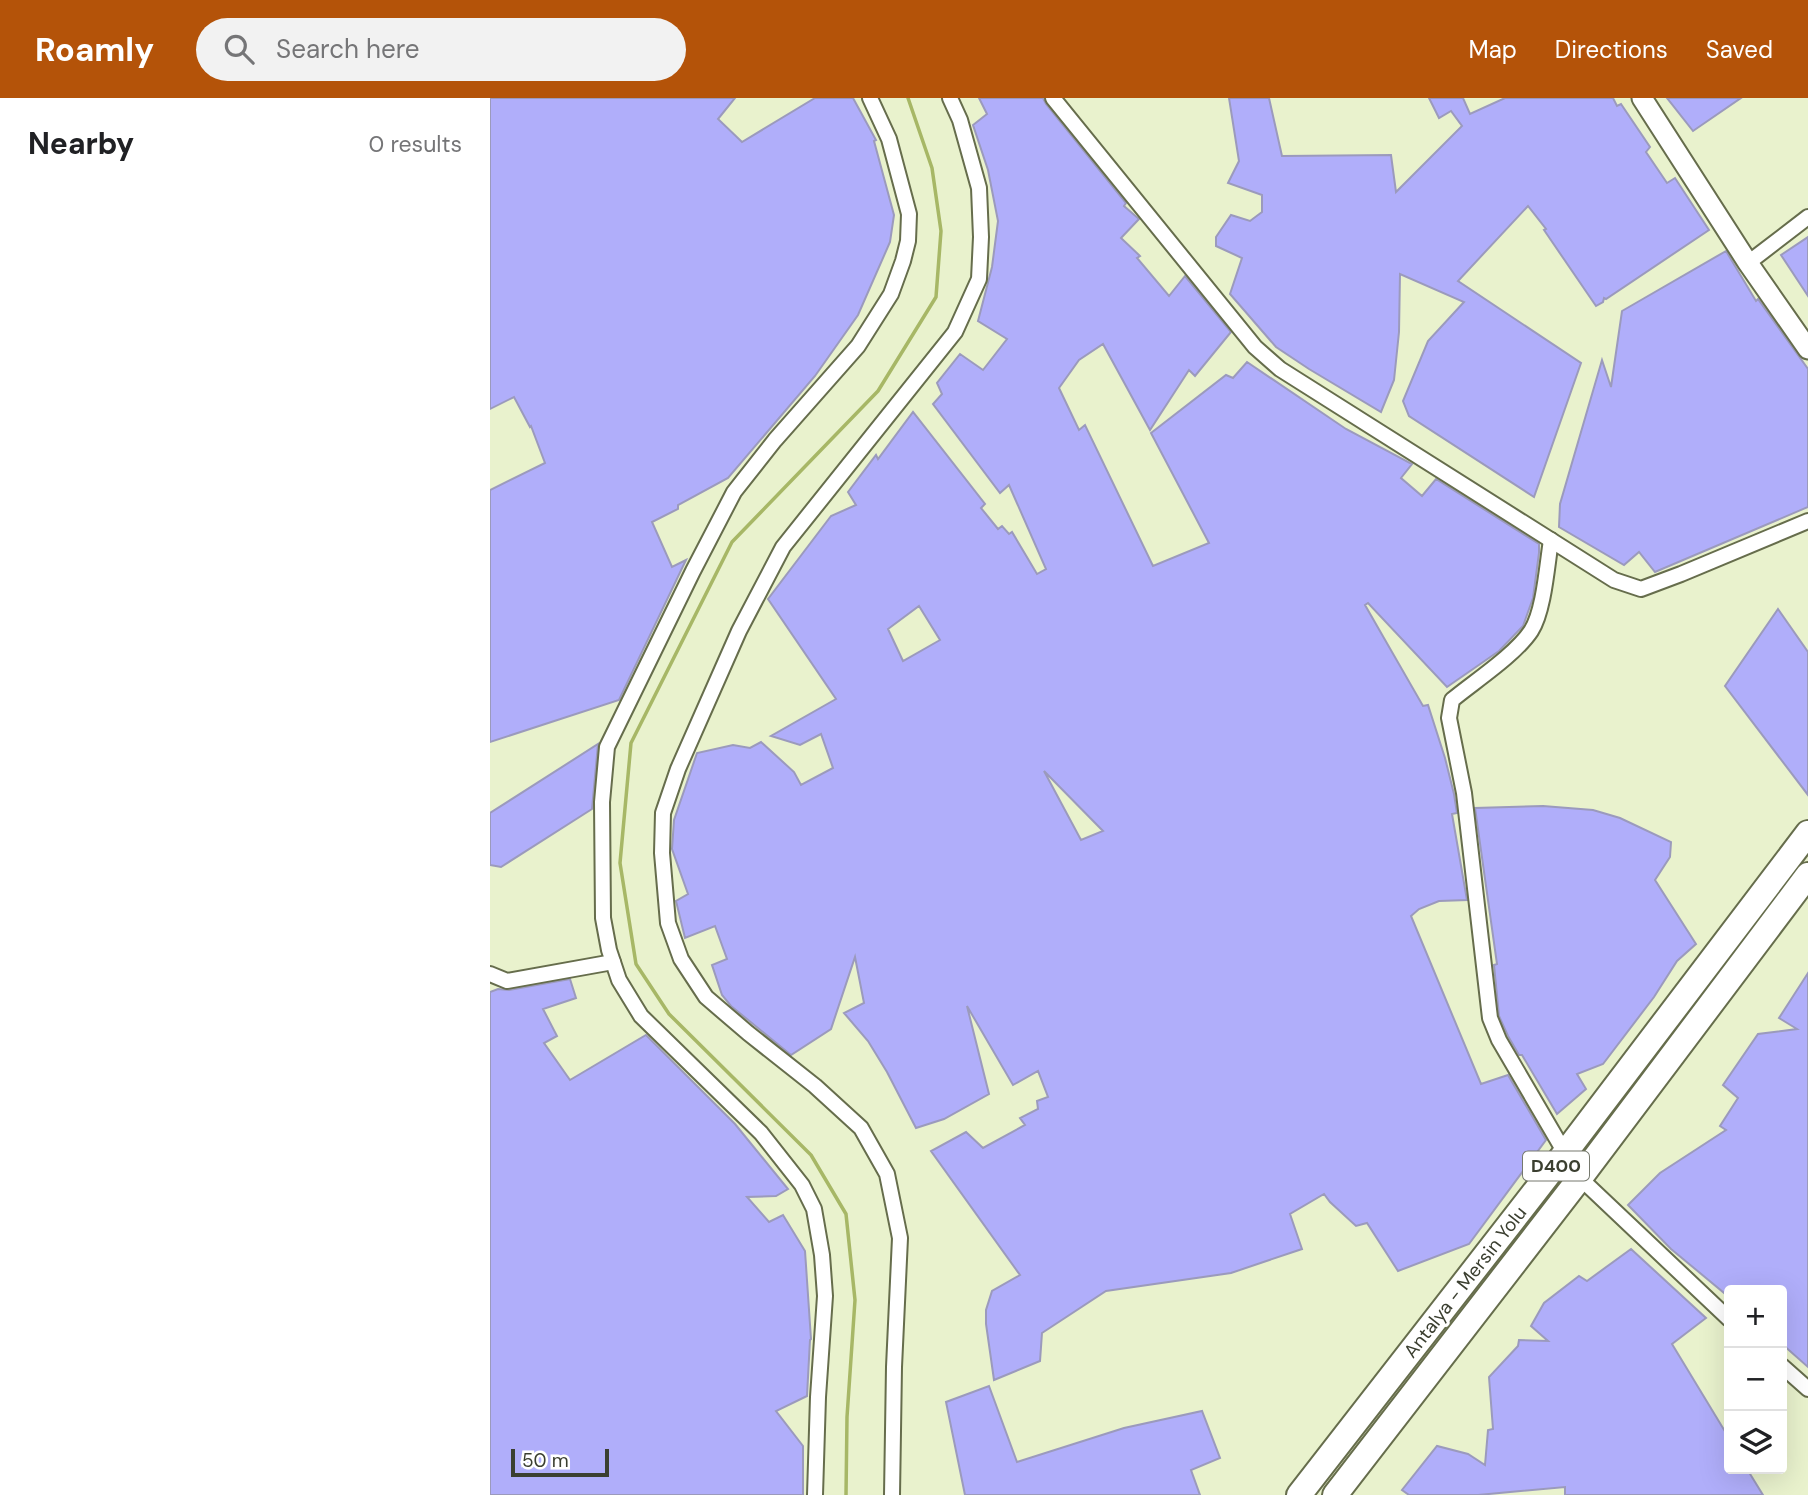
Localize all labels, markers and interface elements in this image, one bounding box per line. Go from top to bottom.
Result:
search box [196,18,686,81]
text: Roamly [35,28,154,71]
icon: search [220,30,258,68]
text: Search here [276,32,420,66]
text: Map [1469,34,1517,65]
text: Directions [1555,34,1668,65]
text: Saved [1706,34,1773,65]
text: Nearby [28,124,134,163]
text: 0 results [369,129,462,159]
road number: D400 [1523,1152,1589,1181]
street label: Antalya - Mersin Yolu [1398,1201,1532,1363]
map controls [1724,1285,1787,1474]
button: + [1724,1285,1787,1348]
button: − [1724,1348,1787,1411]
button: layers [1724,1411,1787,1474]
scale bar [511,1446,609,1478]
text: 50 m [522,1448,569,1473]

